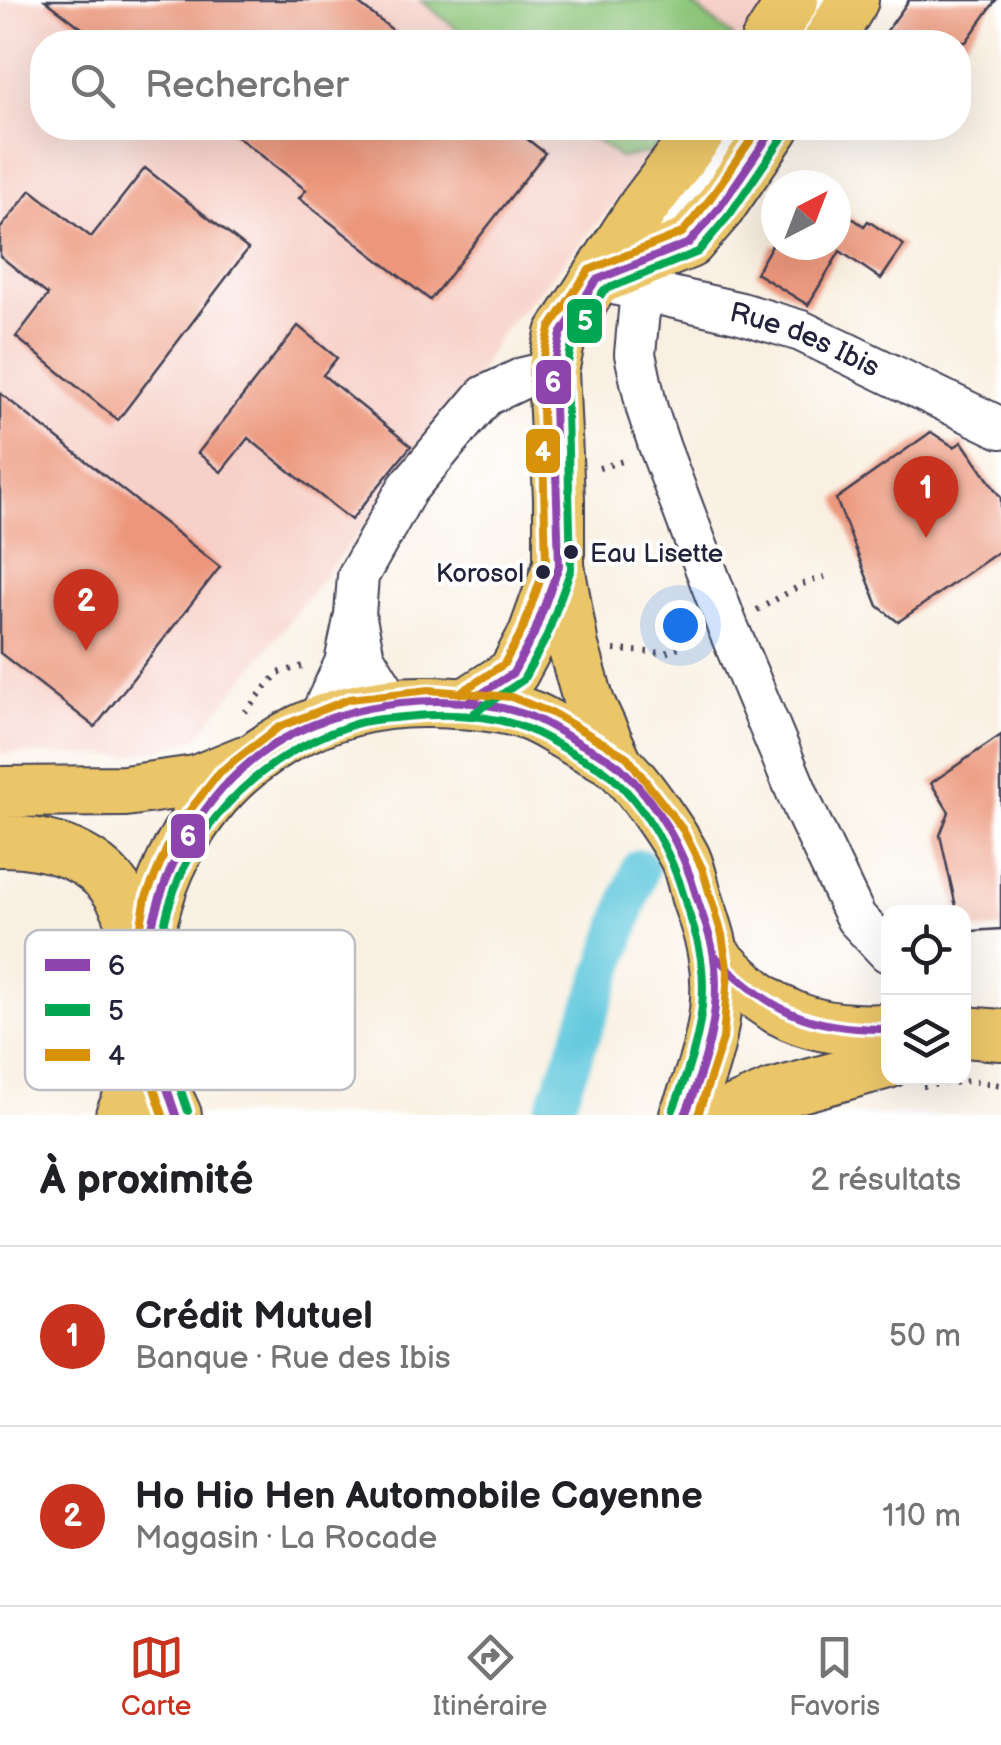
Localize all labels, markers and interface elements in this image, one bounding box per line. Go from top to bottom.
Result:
search box [30,30,971,140]
icon: search [65,58,120,113]
text: Rechercher [145,63,349,108]
north arrow [761,170,851,260]
street label: Rue des Ibis [727,296,885,385]
line badge: 5 [565,297,604,345]
text: 5 [577,305,593,338]
line badge: 6 [534,358,573,406]
text: 6 [545,366,561,399]
line badge: 4 [524,427,562,475]
text: 4 [535,436,552,469]
pin: 1 [894,456,958,538]
place label: Eau Lisette [590,539,723,570]
marker: Eau Lisette [561,542,581,562]
place label: Korosol [436,559,524,590]
marker: Korosol [533,562,553,582]
pin: 2 [54,568,118,651]
your location [655,600,706,651]
line badge: 6 [169,812,207,860]
text: 6 [180,820,196,853]
map controls [881,905,971,1085]
button: locate [881,905,971,995]
legend [25,930,355,1090]
text: 6 [108,950,125,983]
text: 5 [108,995,124,1028]
button: layers [881,995,971,1085]
text: 4 [108,1040,125,1073]
text: À proximité [40,1155,253,1206]
text: 2 résultats [810,1161,961,1200]
text: Crédit Mutuel [135,1294,373,1339]
text: 1 [66,1317,79,1356]
text: 50 m [889,1317,961,1356]
text: Banque · Rue des Ibis [135,1339,451,1378]
text: Ho Hio Hen Automobile Cayenne [135,1474,703,1519]
text: 2 [63,1497,82,1536]
text: 110 m [882,1497,961,1536]
text: Magasin · La Rocade [135,1519,437,1558]
tab: Carte [121,1630,191,1723]
tab: Itinéraire [433,1630,547,1723]
tab: Favoris [789,1630,880,1723]

